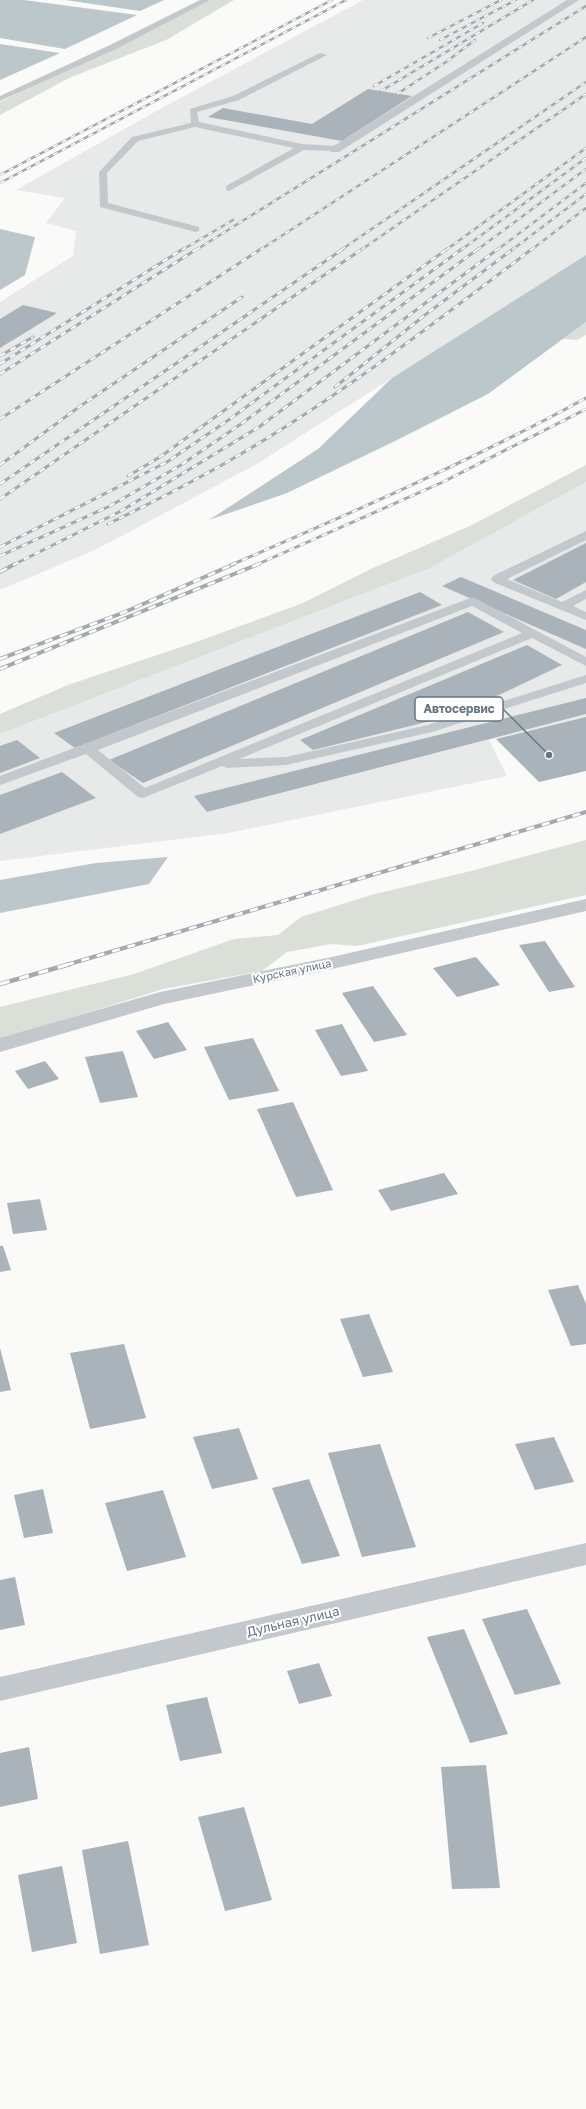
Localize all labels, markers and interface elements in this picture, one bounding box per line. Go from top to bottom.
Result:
callout: Автосервис [415,697,503,721]
text: Автосервис [423,701,495,716]
street label: Курская улица [251,956,332,985]
street label: Дульная улица [245,1603,341,1639]

